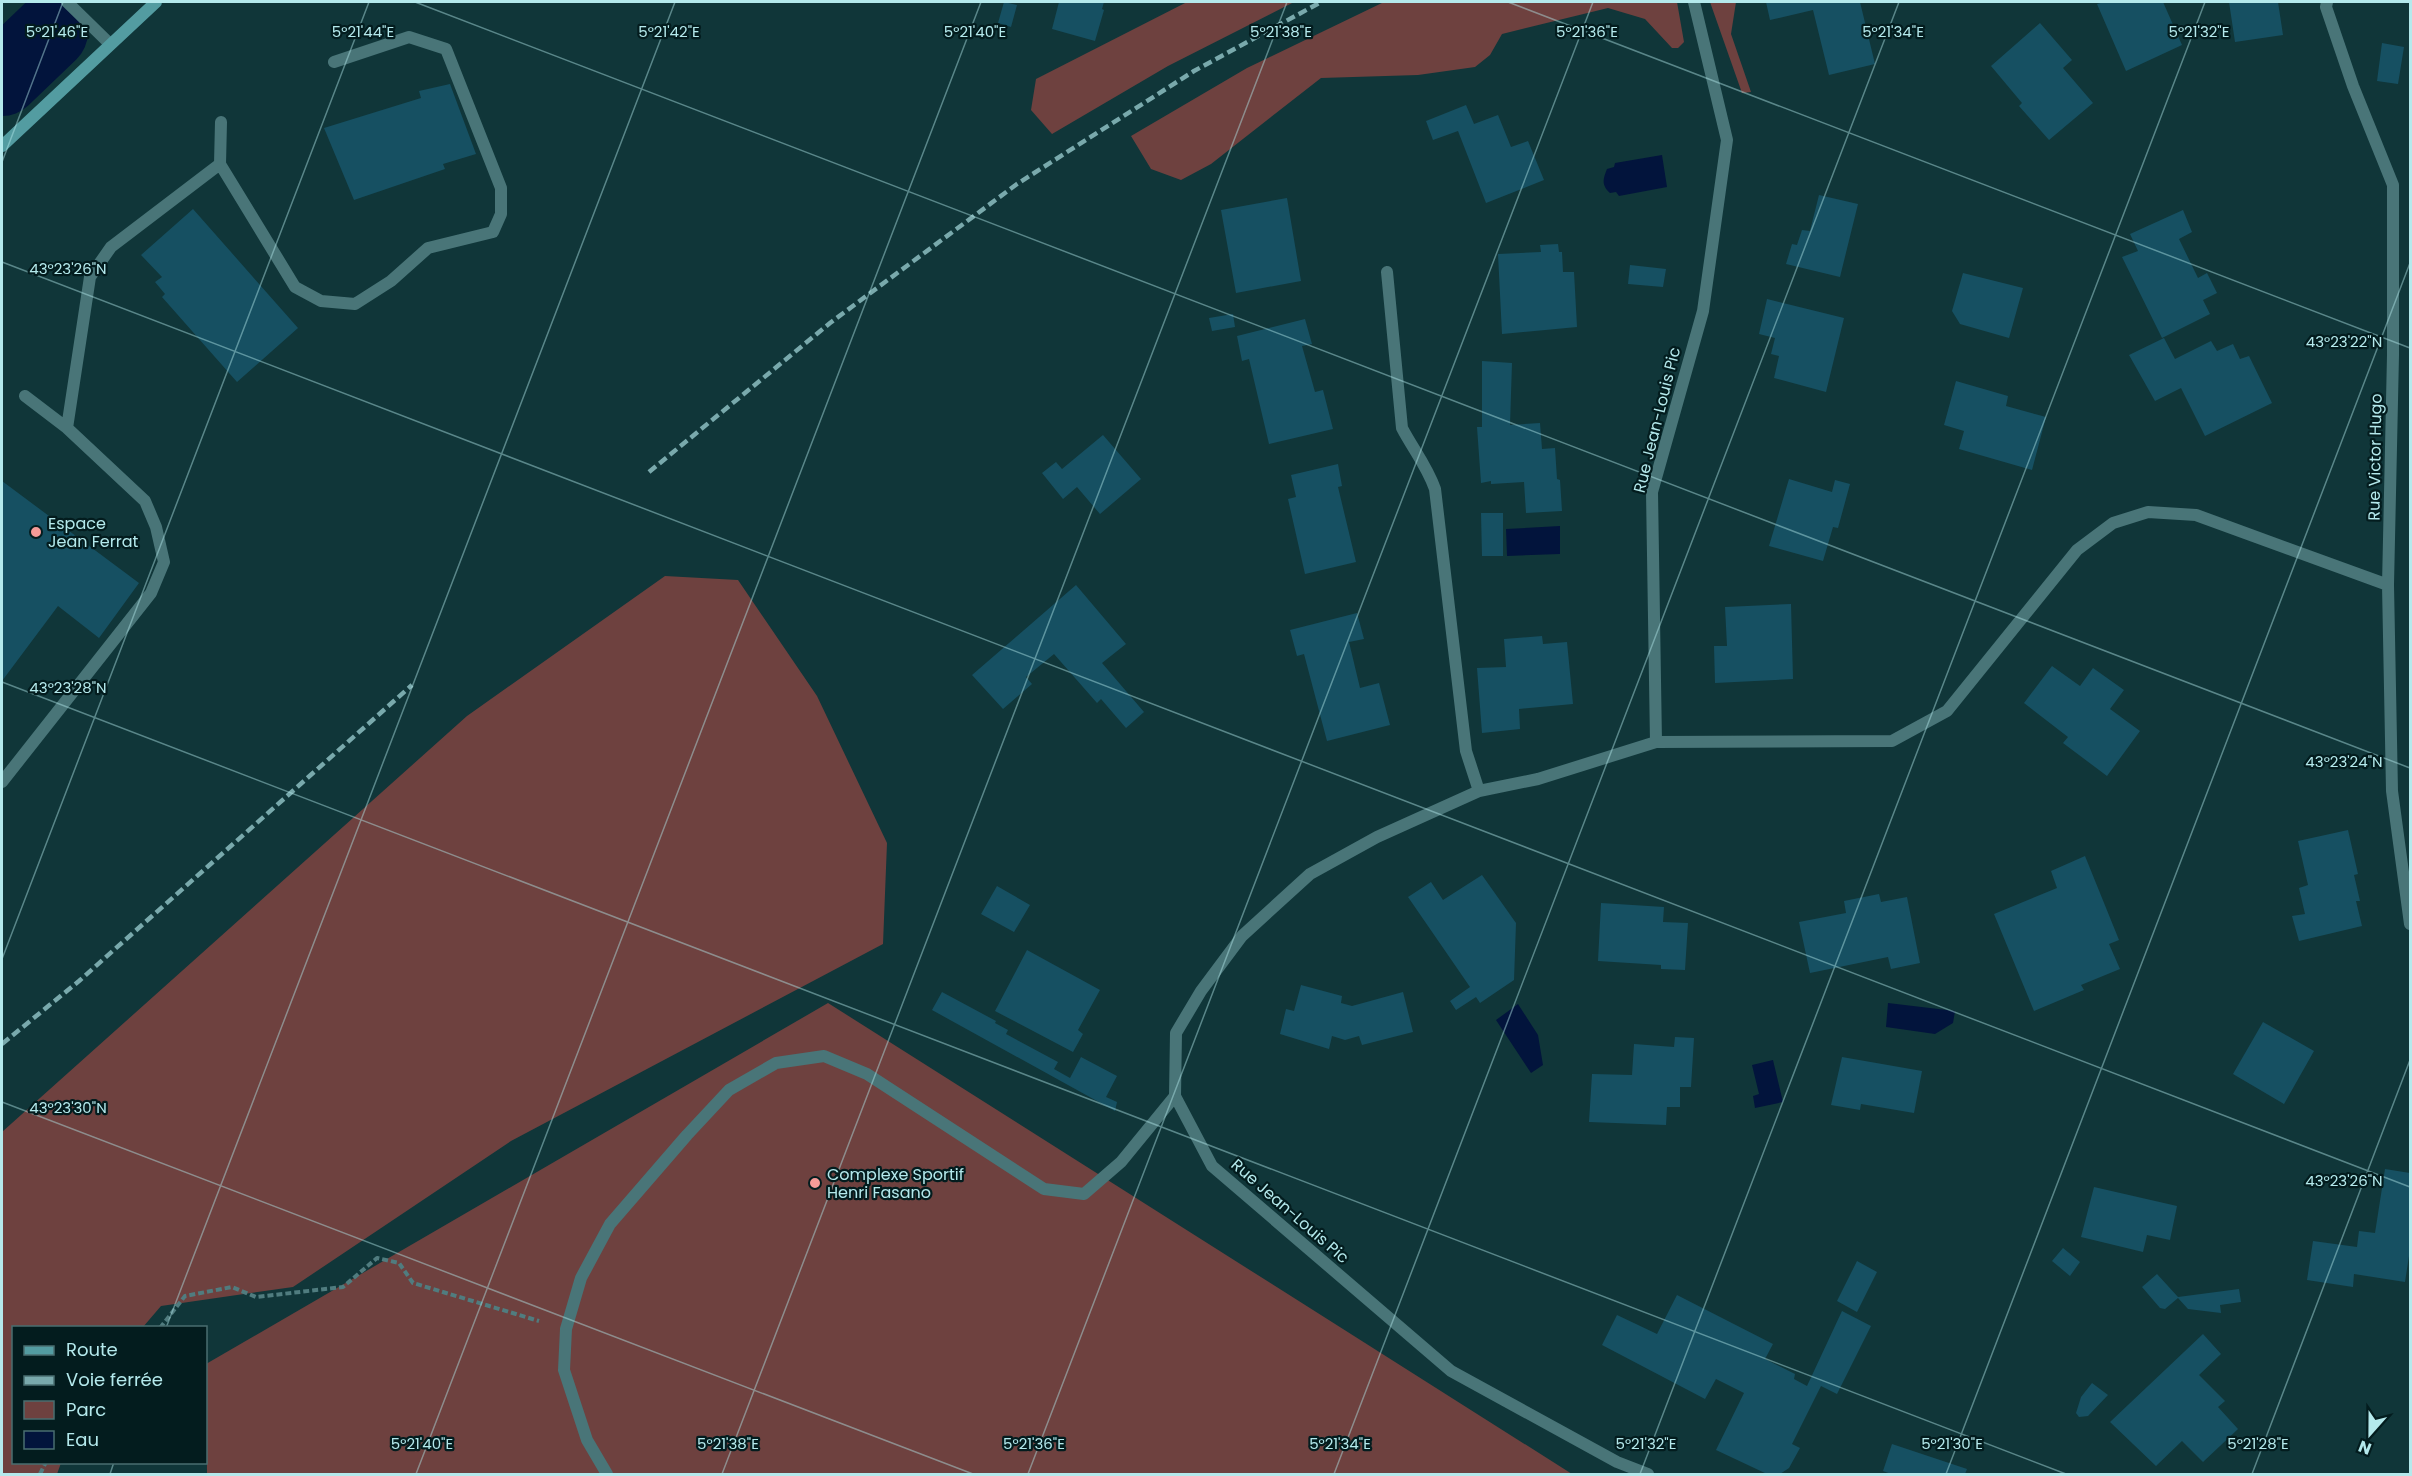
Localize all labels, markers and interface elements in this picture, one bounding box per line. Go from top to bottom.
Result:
text: 5°21'46"E [26,21,88,42]
text: 5°21'44"E [332,21,394,42]
text: 5°21'42"E [638,21,700,42]
text: 5°21'40"E [944,21,1006,42]
text: 5°21'38"E [1250,21,1312,42]
text: 5°21'36"E [1556,21,1618,42]
text: 5°21'34"E [1862,21,1924,42]
text: 5°21'32"E [2169,21,2229,42]
text: 43°23'26"N [29,258,107,279]
text: 43°23'22"N [2306,331,2382,352]
street label: Rue Jean-Louis Pic [1628,345,1686,495]
street label: Rue Victor Hugo [2362,393,2388,521]
place label: Espace Jean Ferrat [48,512,138,553]
marker: Espace Jean Ferrat [29,525,43,539]
text: 43°23'28"N [29,677,107,698]
text: 43°23'24"N [2305,751,2383,772]
text: 43°23'30"N [29,1097,107,1118]
street label: Rue Jean-Louis Pic [1226,1153,1354,1269]
place label: Complexe Sportif Henri Fasano [827,1163,964,1204]
text: 43°23'26"N [2305,1170,2383,1191]
marker: Complexe Sportif Henri Fasano [808,1176,822,1190]
legend [12,1326,207,1464]
text: Route [66,1337,118,1362]
text: Voie ferrée [66,1367,163,1392]
text: Parc [66,1397,106,1422]
north arrow [2340,1404,2400,1464]
text: Eau [66,1427,99,1452]
text: 5°21'40"E [391,1433,453,1454]
text: 5°21'38"E [697,1433,759,1454]
text: 5°21'36"E [1003,1433,1065,1454]
text: 5°21'34"E [1309,1433,1371,1454]
text: 5°21'32"E [1616,1433,1676,1454]
text: 5°21'30"E [1921,1433,1983,1454]
text: 5°21'28"E [2227,1433,2289,1454]
text: N [2355,1435,2375,1460]

